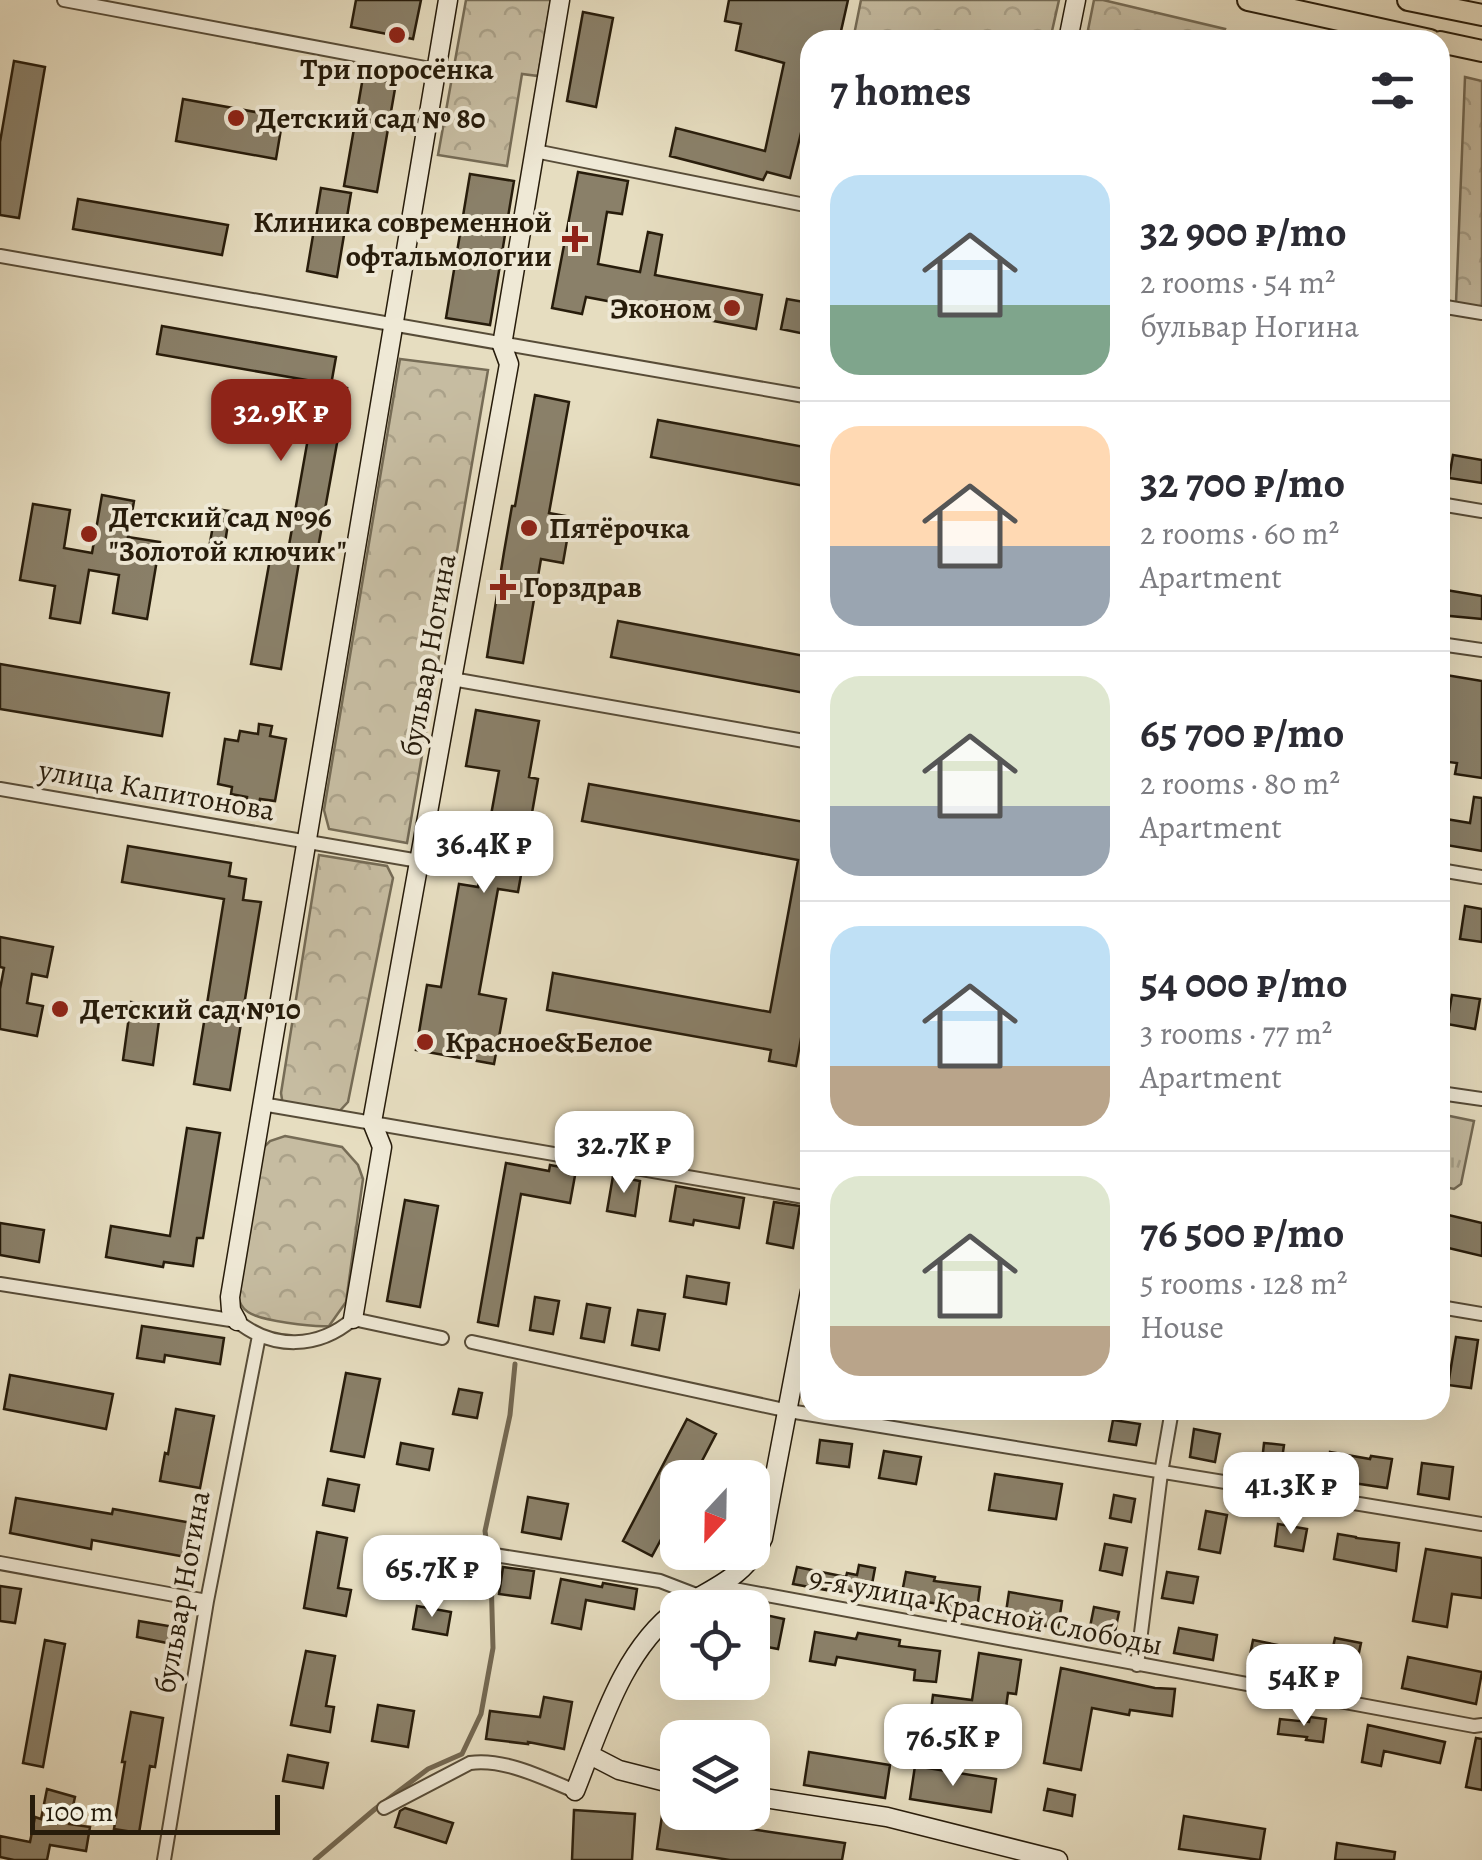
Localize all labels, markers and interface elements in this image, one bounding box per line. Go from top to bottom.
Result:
marker: Три поросёнка [386,24,408,46]
place label: Три поросёнка [300,49,494,89]
text: 7 homes [830,62,971,119]
icon: filters [1365,63,1420,118]
place label: Детский сад № 80 [256,98,486,138]
marker: Детский сад № 80 [225,107,247,129]
place label: Клиника современной офтальмологии [253,202,552,276]
text: 32 900 ₽/mo [1140,203,1347,260]
icon: home [910,215,1030,335]
marker: Клиника современной офтальмологии [562,226,588,252]
text: 2 rooms · 54 m² [1140,260,1336,304]
place label: Эконом [610,288,712,328]
marker: Эконом [721,297,743,319]
text: бульвар Ногина [1140,304,1359,348]
pin: 32.9K ₽ [189,379,373,464]
text: 32.9K ₽ [233,389,329,433]
text: 32 700 ₽/mo [1140,454,1345,511]
icon: home [910,466,1030,586]
place label: Детский сад №96 "Золотой ключик" [109,497,347,571]
place label: Пятёрочка [549,508,690,548]
text: 2 rooms · 60 m² [1140,511,1339,555]
marker: Пятёрочка [518,517,540,539]
marker: Детский сад №96 "Золотой ключик" [78,523,100,545]
street label: бульвар Ногина [390,550,466,760]
text: Apartment [1140,555,1282,599]
place label: Горздрав [523,567,642,607]
marker: Горздрав [492,576,514,598]
text: 65 700 ₽/mo [1140,704,1344,761]
icon: home [910,716,1030,836]
street label: улица Капитонова [35,749,278,830]
text: 2 rooms · 80 m² [1140,761,1340,805]
text: Apartment [1140,805,1282,849]
pin: 36.4K ₽ [392,811,576,896]
text: 36.4K ₽ [436,821,532,865]
text: 54 000 ₽/mo [1140,954,1348,1011]
icon: home [910,966,1030,1086]
place label: Детский сад №10 [80,989,301,1029]
marker: Детский сад №10 [49,998,71,1020]
text: 3 rooms · 77 m² [1140,1011,1332,1055]
place label: Красное&Белое [445,1022,653,1062]
marker: Красное&Белое [414,1031,436,1053]
text: Apartment [1140,1055,1282,1099]
pin: 32.7K ₽ [532,1111,716,1196]
text: 32.7K ₽ [577,1121,671,1165]
text: 76 500 ₽/mo [1140,1204,1344,1261]
icon: home [910,1216,1030,1336]
text: 5 rooms · 128 m² [1140,1261,1348,1305]
text: House [1140,1305,1224,1349]
pin: 41.3K ₽ [1199,1452,1383,1537]
north arrow [660,1460,770,1570]
map controls [660,1460,770,1830]
text: 41.3K ₽ [1245,1462,1337,1506]
street label: бульвар Ногина [144,1487,220,1697]
pin: 65.7K ₽ [340,1535,524,1620]
text: 65.7K ₽ [385,1545,479,1589]
street label: 9-я улица Красной Слободы [806,1557,1166,1665]
button: locate [660,1590,770,1700]
pin: 54K ₽ [1234,1644,1374,1729]
text: 54K ₽ [1268,1654,1340,1698]
pin: 76.5K ₽ [861,1704,1045,1789]
text: 76.5K ₽ [906,1714,1000,1758]
button: layers [660,1720,770,1830]
scale bar [30,1790,280,1834]
text: 100 m [45,1793,113,1831]

